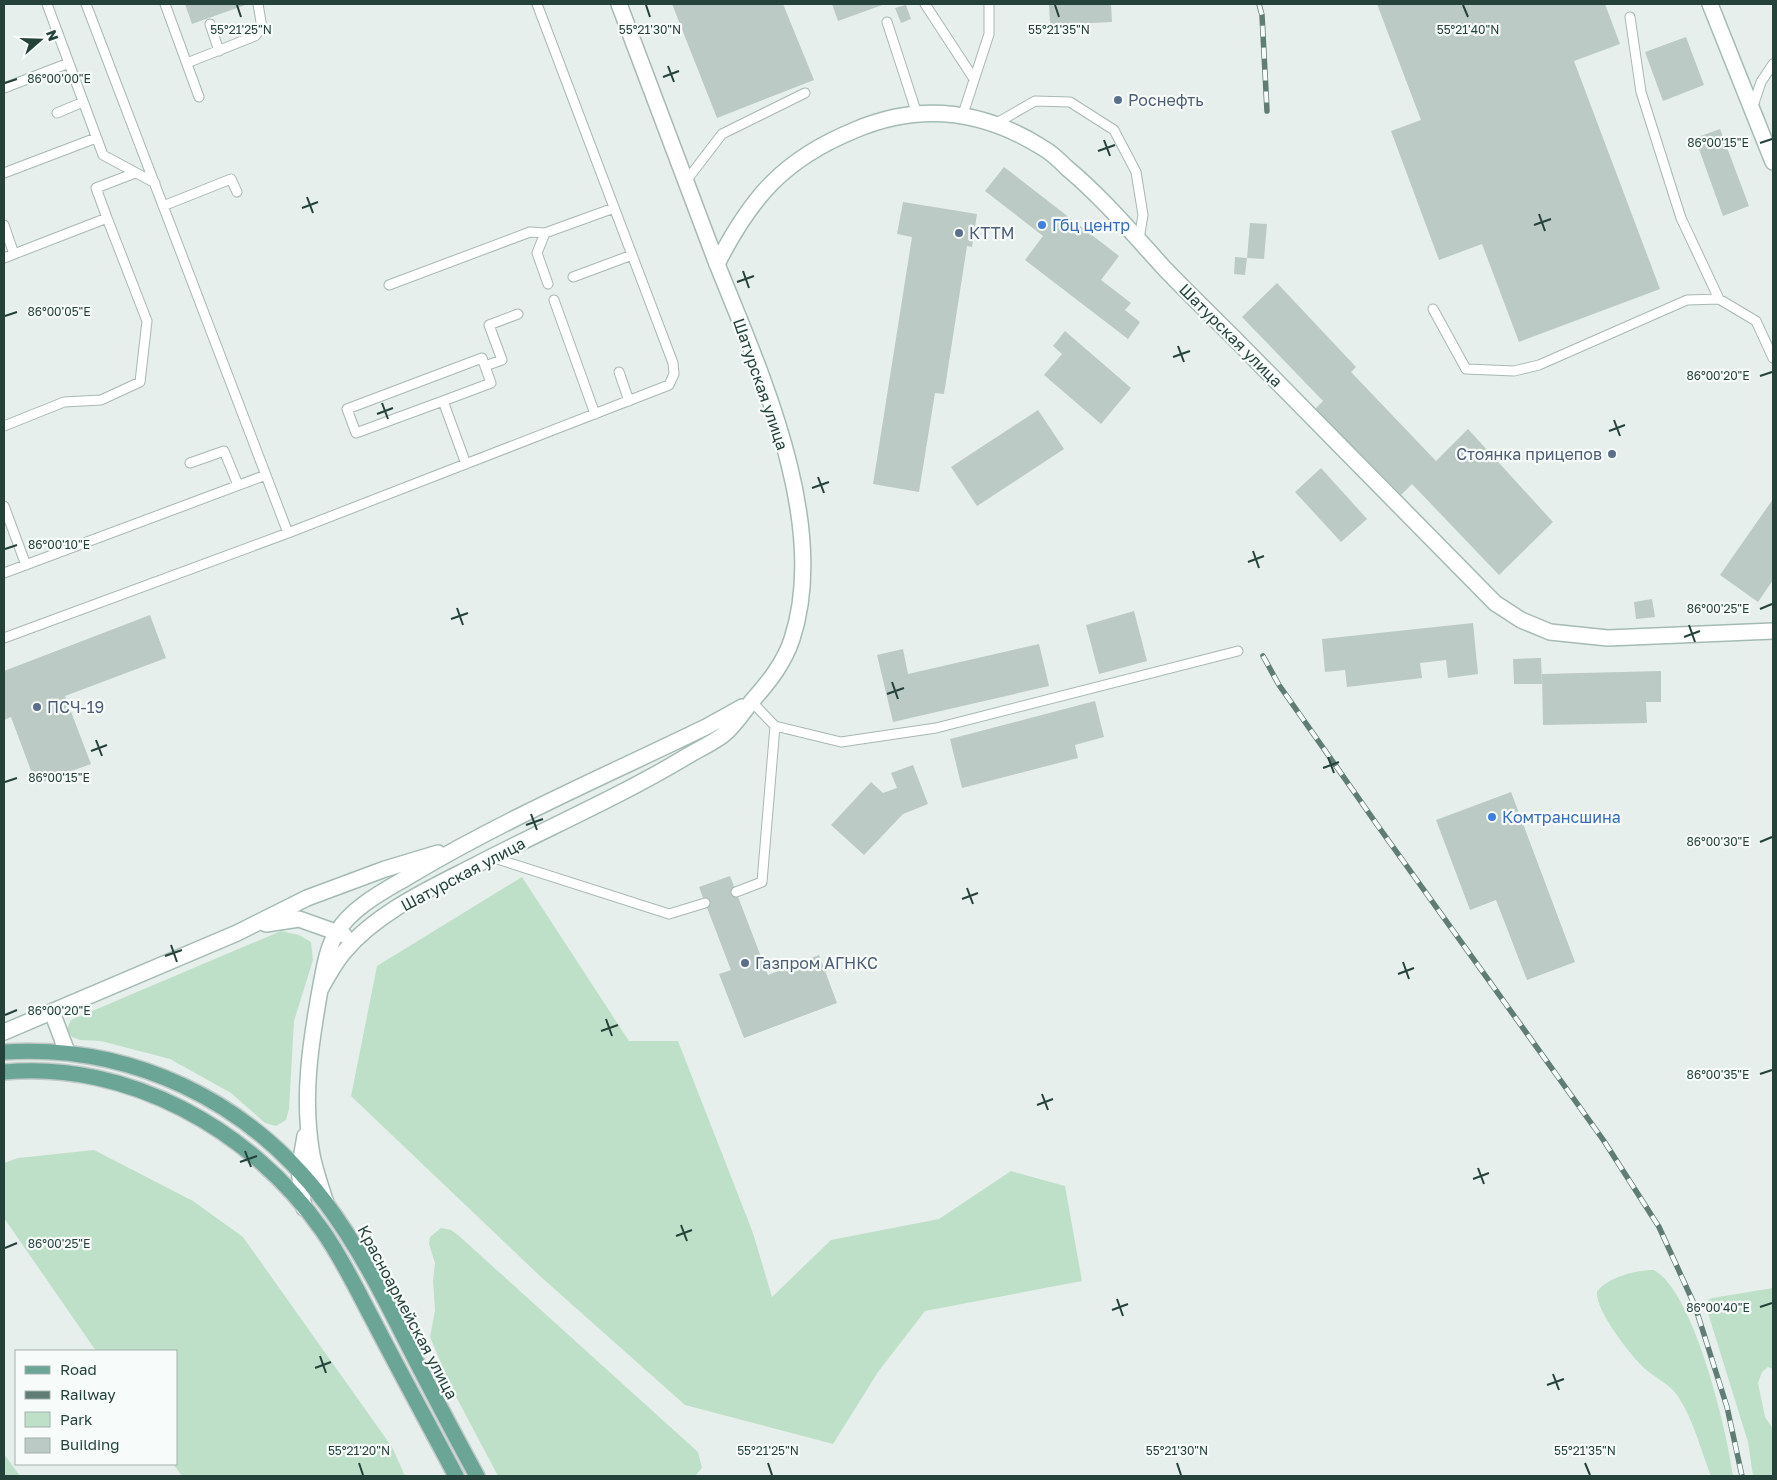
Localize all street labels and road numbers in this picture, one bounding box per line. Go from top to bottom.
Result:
street label: Шатурская улица [1175,279,1287,391]
street label: Шатурская улица [729,315,793,453]
street label: Шатурская улица [397,833,529,915]
street label: Красноармейская улица [354,1221,462,1403]

